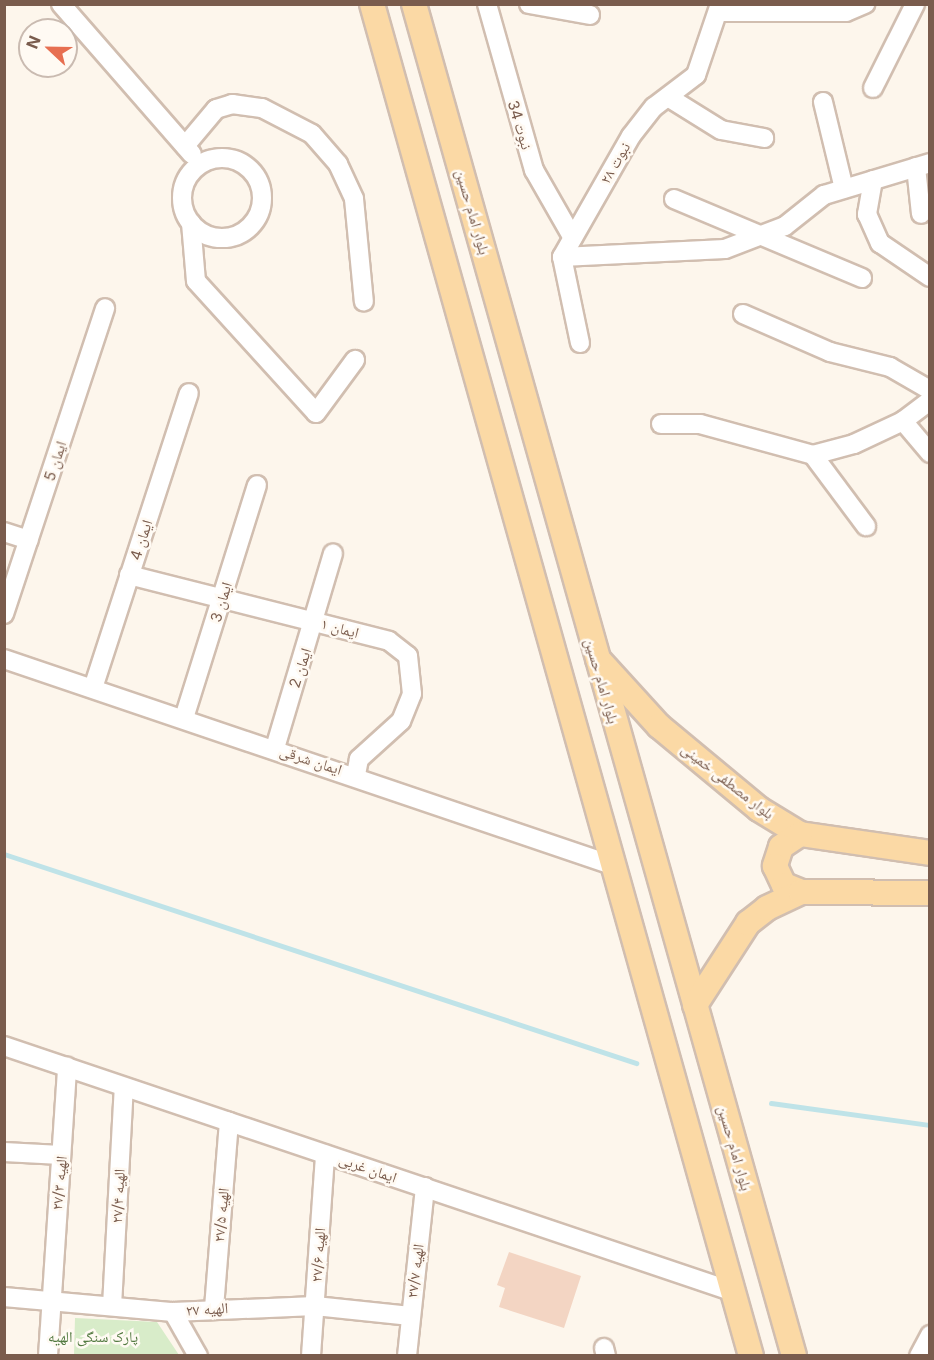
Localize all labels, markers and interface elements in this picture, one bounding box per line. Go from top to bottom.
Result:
north arrow [18,18,78,78]
text: N [22,33,45,51]
street label: نبوت 34 [504,98,536,152]
street label: نبوت ۲۸ [596,139,634,187]
street label: بلوار امام حسین [452,167,494,257]
street label: ایمان 5 [40,439,70,483]
street label: ایمان 4 [126,518,156,562]
street label: ایمان 3 [206,580,236,624]
street label: ایمان ۱ [319,614,361,642]
street label: بلوار امام حسین [581,636,623,726]
street label: ایمان 2 [285,646,315,690]
street label: بلوار مصطفی خمینی [678,739,778,823]
street label: ایمان شرقی [278,742,344,778]
street label: بلوار امام حسین [714,1103,756,1193]
street label: ایمان غربی [337,1150,399,1186]
street label: الهیه ۲۷/۳ [48,1155,70,1211]
street label: الهیه ۲۷/۴ [108,1168,128,1224]
street label: الهیه ۲۷/۵ [210,1187,232,1243]
street label: الهیه ۲۷/۶ [307,1227,329,1283]
street label: الهیه ۲۷/۷ [403,1243,427,1299]
street label: الهیه ۲۷ [185,1299,229,1319]
park label: پارک سنگی الهیه [48,1328,138,1346]

